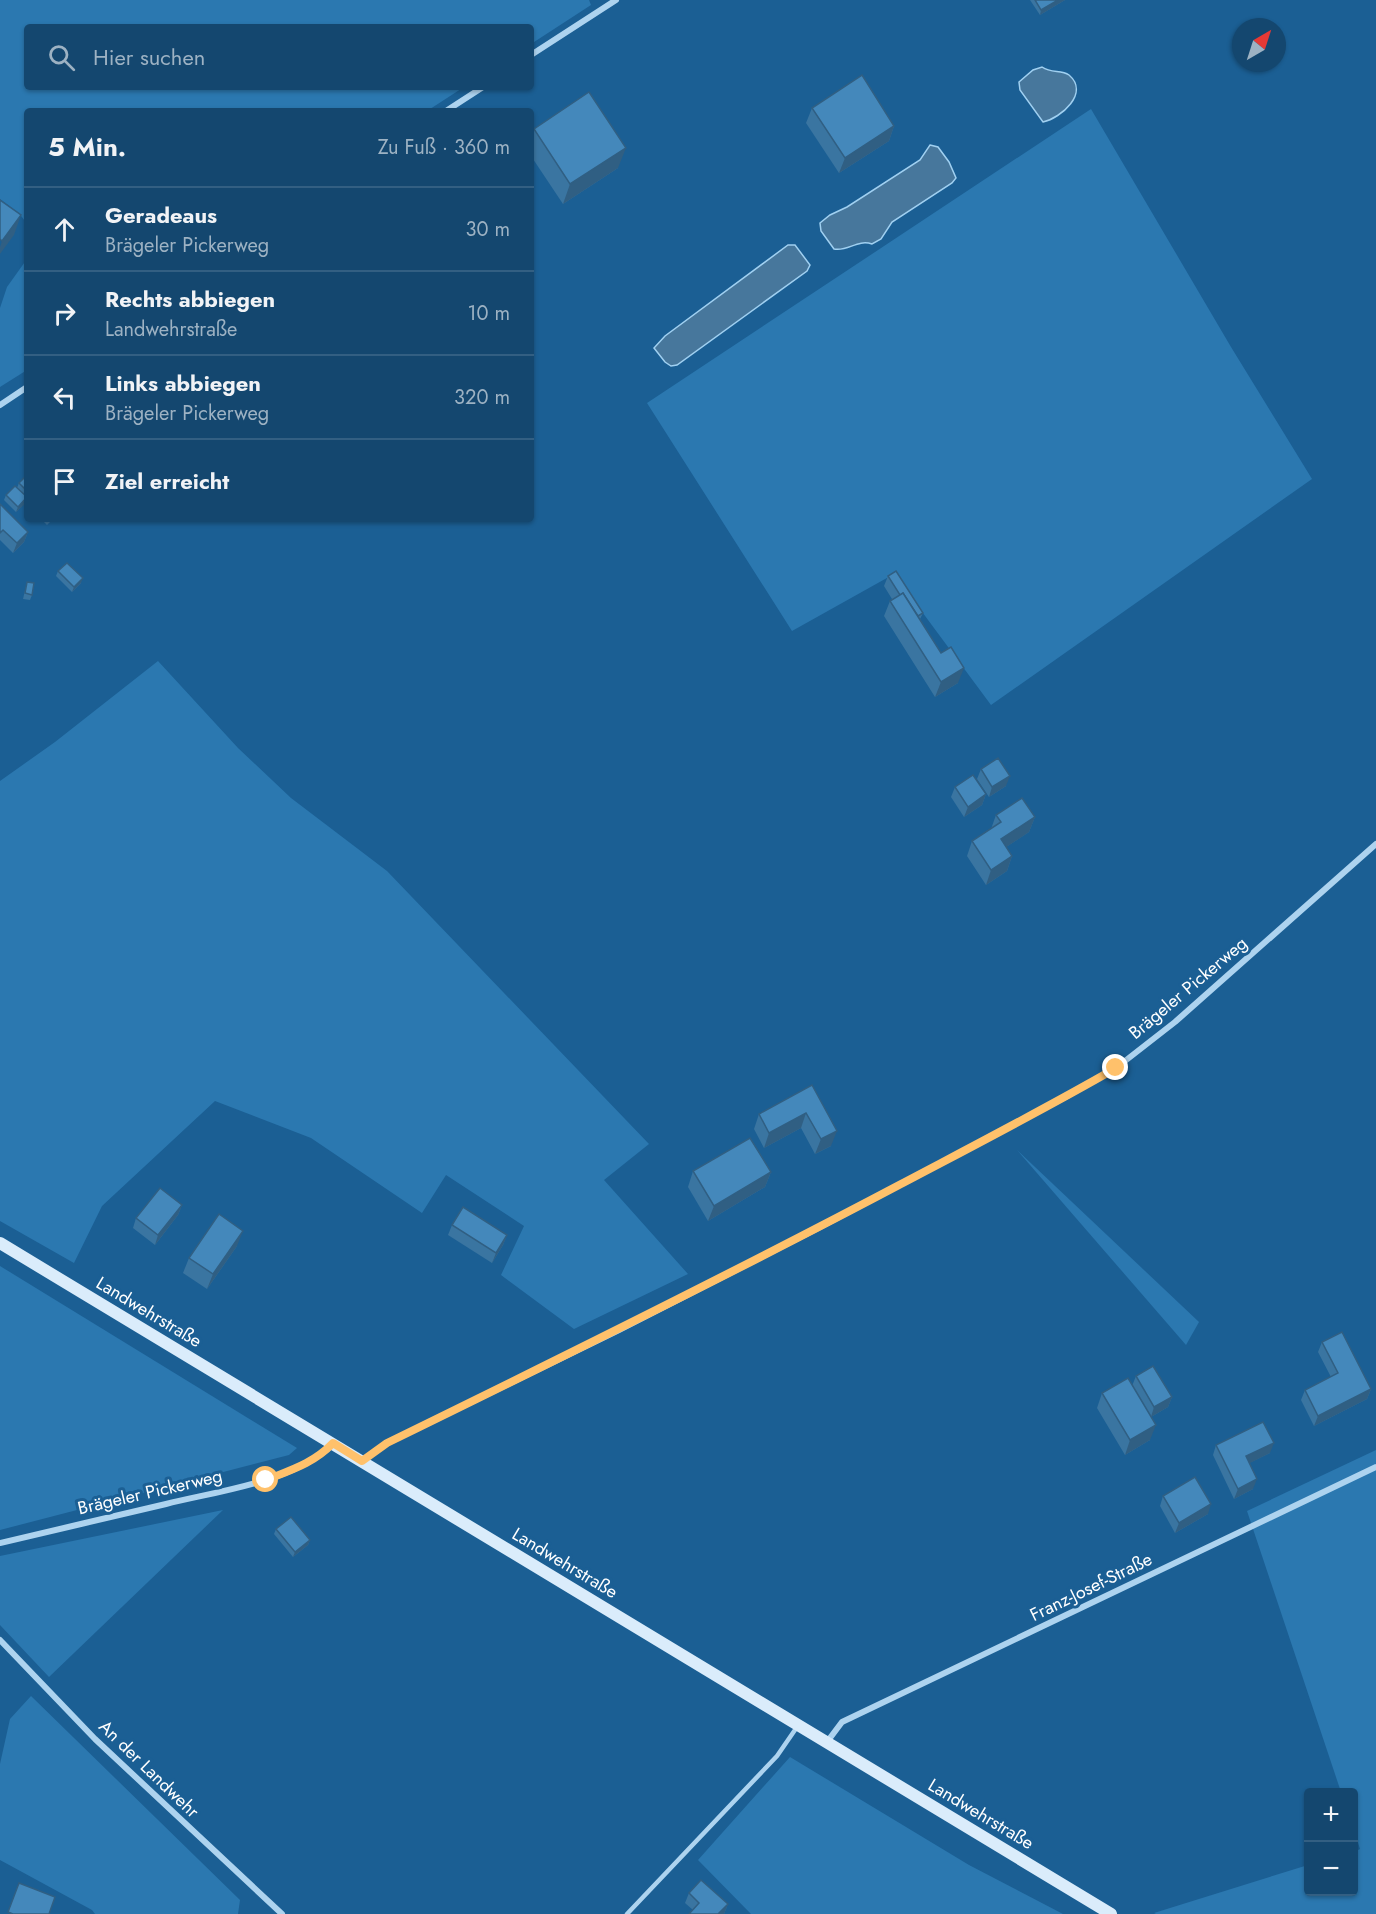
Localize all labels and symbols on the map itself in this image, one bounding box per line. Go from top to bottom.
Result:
north arrow [1232,18,1286,72]
street label: Brägeler Pickerweg [1123,931,1253,1045]
route end [1102,1054,1128,1080]
street label: Landwehrstraße [91,1270,207,1354]
street label: Brägeler Pickerweg [75,1463,225,1521]
route start [252,1466,278,1492]
street label: Landwehrstraße [507,1521,623,1605]
street label: Franz-Josef-Straße [1026,1546,1156,1628]
street label: An der Landwehr [93,1714,206,1824]
street label: Landwehrstraße [923,1772,1039,1856]

